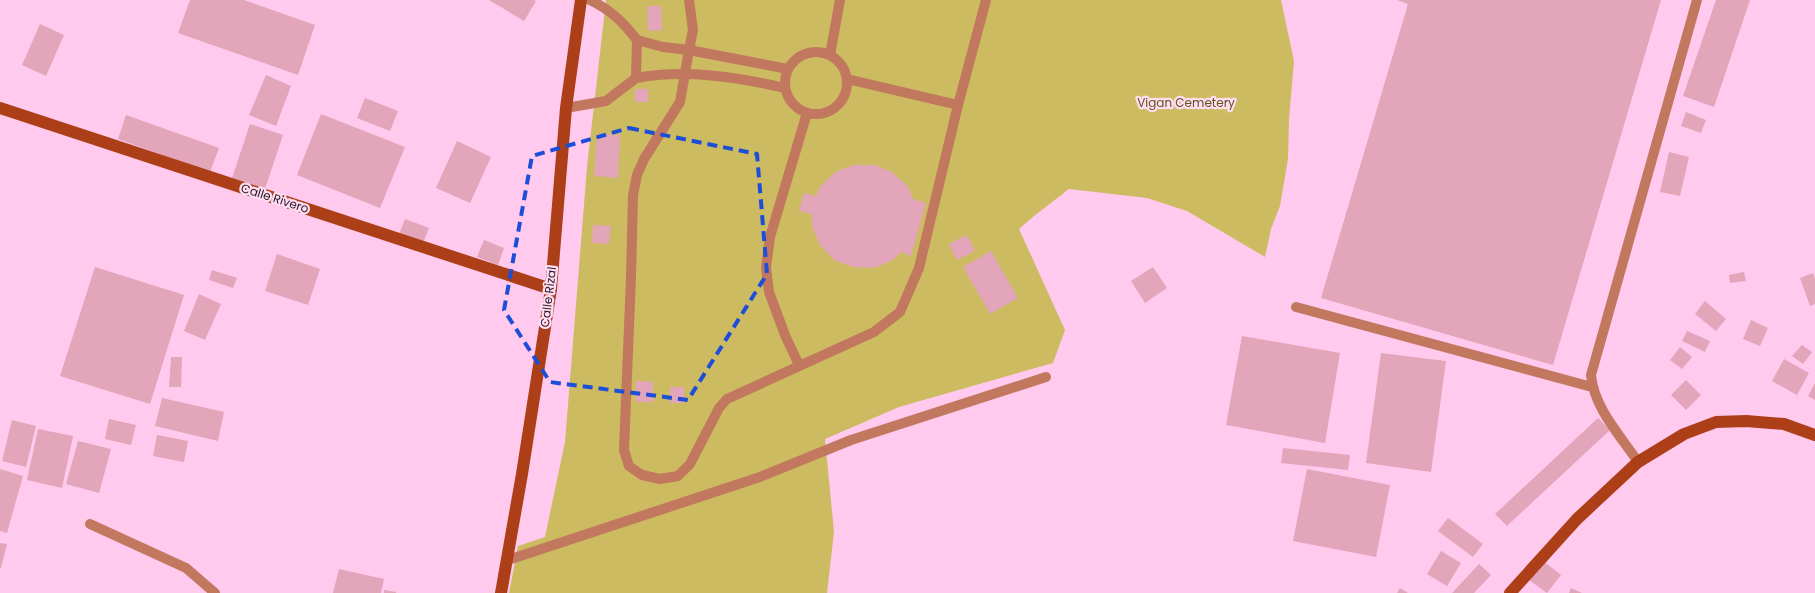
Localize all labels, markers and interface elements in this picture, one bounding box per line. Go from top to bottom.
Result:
park label: Vigan Cemetery [1137,94,1235,111]
street label: Calle Rivero [239,179,311,217]
street label: Calle Rizal [536,266,560,328]

